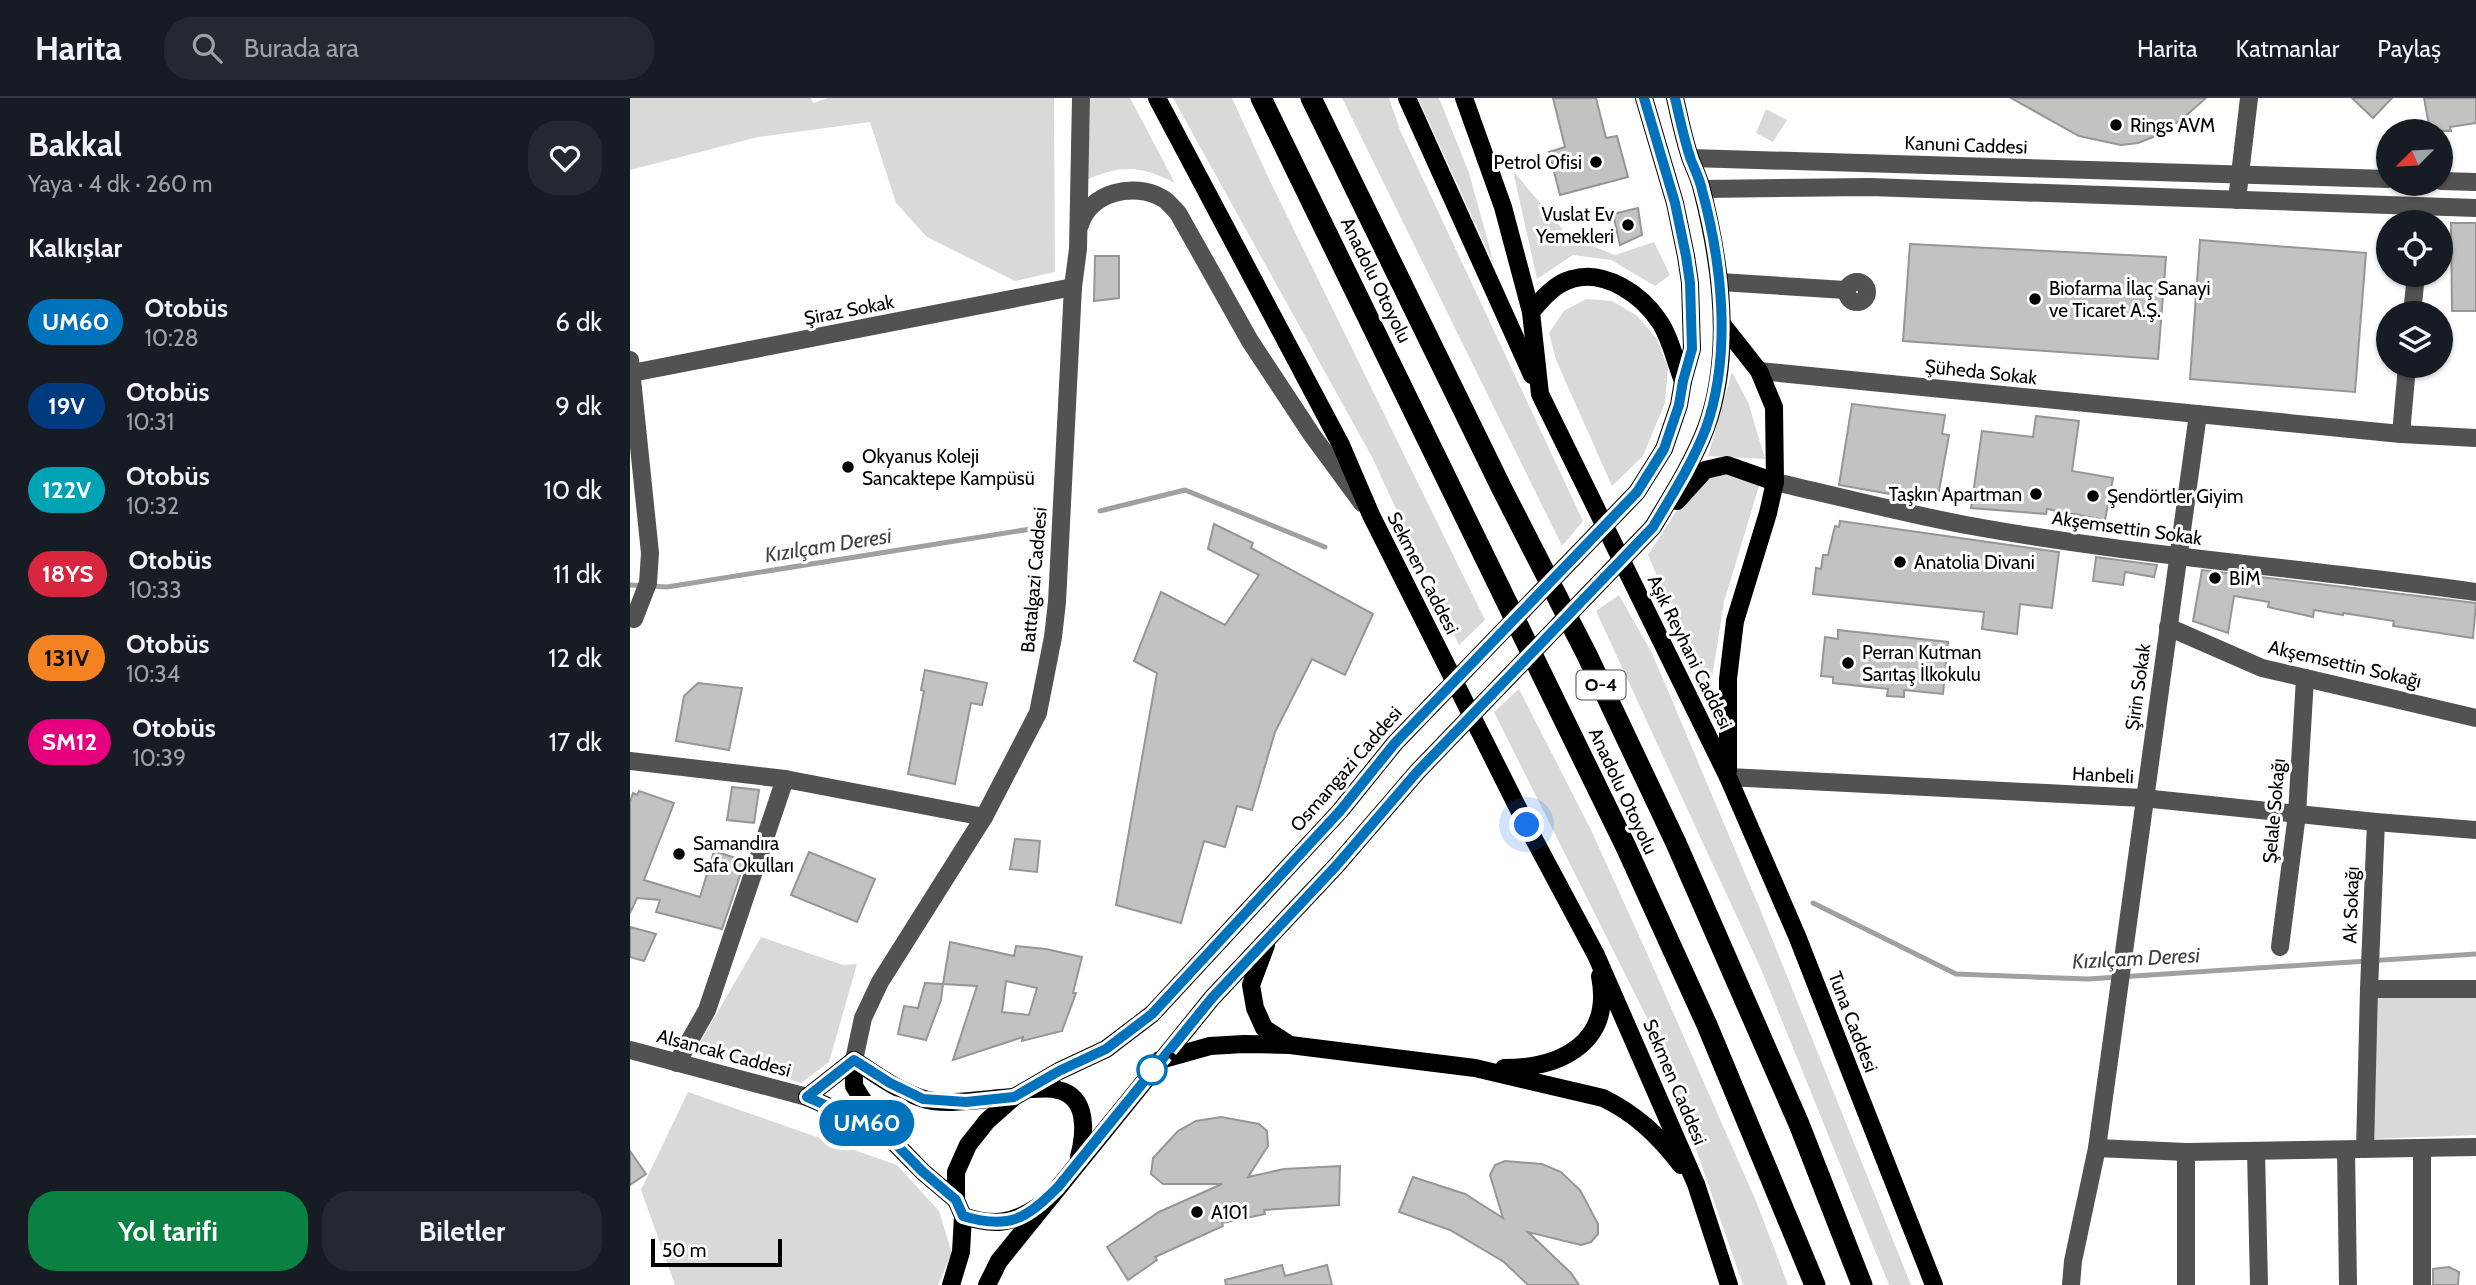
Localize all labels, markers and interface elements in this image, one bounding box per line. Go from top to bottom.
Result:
search box [164,17,654,80]
text: Harita [35,28,122,68]
icon: search [188,29,226,67]
text: Burada ara [244,32,359,64]
text: Harita [2137,34,2198,63]
text: Katmanlar [2236,34,2339,63]
text: Paylaş [2377,34,2441,63]
place label: Rings AVM [2130,114,2215,137]
marker: Rings AVM [2108,117,2124,133]
north arrow [2376,119,2454,196]
map controls [2376,119,2453,378]
button: heart [528,121,602,195]
text: Bakkal [28,124,122,164]
street label: Kanuni Caddesi [1904,131,2028,159]
place label: Petrol Ofisi [1494,151,1582,174]
marker: Petrol Ofisi [1588,154,1604,170]
text: Yaya · 4 dk · 260 m [28,170,212,198]
place label: Vuslat Ev Yemekleri [1535,203,1615,248]
button: locate [2376,210,2453,287]
street label: Anadolu Otoyolu [1336,214,1416,346]
marker: Vuslat Ev Yemekleri [1620,217,1636,233]
text: Kalkışlar [28,232,122,264]
place label: Biofarma İlaç Sanayi ve Ticaret A.Ş. [2049,277,2211,322]
street label: Şiraz Sokak [802,290,896,330]
marker: Biofarma İlaç Sanayi ve Ticaret A.Ş. [2027,291,2043,307]
text: Otobüs [144,292,228,324]
button: layers [2376,301,2453,378]
text: 6 dk [555,306,602,338]
text: UM60 [42,307,109,336]
text: 10:28 [144,324,199,352]
street label: Şüheda Sokak [1924,355,2039,389]
text: Otobüs [126,376,210,408]
text: 9 dk [555,390,602,422]
text: 19V [48,391,85,420]
text: 10:31 [126,408,174,436]
place label: Okyanus Koleji Sancaktepe Kampüsü [862,445,1035,490]
marker: Okyanus Koleji Sancaktepe Kampüsü [840,459,856,475]
text: Otobüs [126,460,210,492]
text: 10 dk [543,474,602,506]
text: 122V [42,475,91,504]
place label: Taşkın Apartman [1888,483,2022,506]
place label: Şendörtler Giyim [2107,485,2243,508]
marker: Taşkın Apartman [2028,486,2044,502]
marker: Şendörtler Giyim [2085,488,2101,504]
text: 10:32 [126,492,179,520]
street label: Battalgazi Caddesi [1016,506,1052,654]
street label: Akşemsettin Sokak [2050,506,2204,550]
street label: Sekmen Caddesi [1382,508,1464,638]
water label: Kızılçam Deresi [763,523,894,567]
text: Otobüs [128,544,212,576]
place label: Anatolia Divani [1914,551,2035,574]
marker: Anatolia Divani [1892,554,1908,570]
text: 11 dk [553,558,602,590]
text: 18YS [42,559,93,588]
place label: BİM [2229,567,2261,590]
marker: BİM [2207,570,2223,586]
street label: Aşık Reyhani Caddesi [1643,571,1737,733]
text: 10:33 [128,576,182,604]
text: Otobüs [126,628,210,660]
street label: Akşemsettin Sokağı [2266,635,2424,693]
place label: Perran Kutman Sarıtaş İlkokulu [1862,641,1981,686]
text: 12 dk [548,642,602,674]
street label: Şirin Sokak [2121,642,2156,732]
text: 131V [44,643,89,672]
marker: Perran Kutman Sarıtaş İlkokulu [1840,655,1856,671]
text: 10:34 [126,660,180,688]
road number: O-4 [1576,670,1626,700]
street label: Osmangazi Caddesi [1285,702,1407,836]
text: Otobüs [132,712,216,744]
street label: Anadolu Otoyolu [1584,724,1662,858]
text: 17 dk [549,726,602,758]
text: SM12 [42,727,97,756]
text: 10:39 [132,744,186,772]
street label: Şelale Sokağı [2258,757,2290,865]
street label: Hanbeli [2072,762,2134,788]
your location [1509,807,1544,842]
place label: Samandıra Safa Okulları [693,832,794,877]
marker: Samandıra Safa Okulları [671,846,687,862]
street label: Ak Sokağı [2338,866,2364,944]
water label: Kızılçam Deresi [2071,942,2201,974]
street label: Tuna Caddesi [1823,968,1883,1076]
street label: Sekmen Caddesi [1638,1016,1712,1148]
street label: Alsancak Caddesi [655,1024,793,1082]
unlabelled marker [1137,1055,1167,1085]
line badge: UM60 [818,1100,916,1146]
text: UM60 [833,1108,901,1137]
button: Yol tarifi [28,1191,308,1271]
button: Biletler [322,1191,602,1271]
place label: A101 [1211,1201,1248,1224]
marker: A101 [1189,1204,1205,1220]
scale bar [651,1236,782,1268]
text: 50 m [662,1239,706,1262]

